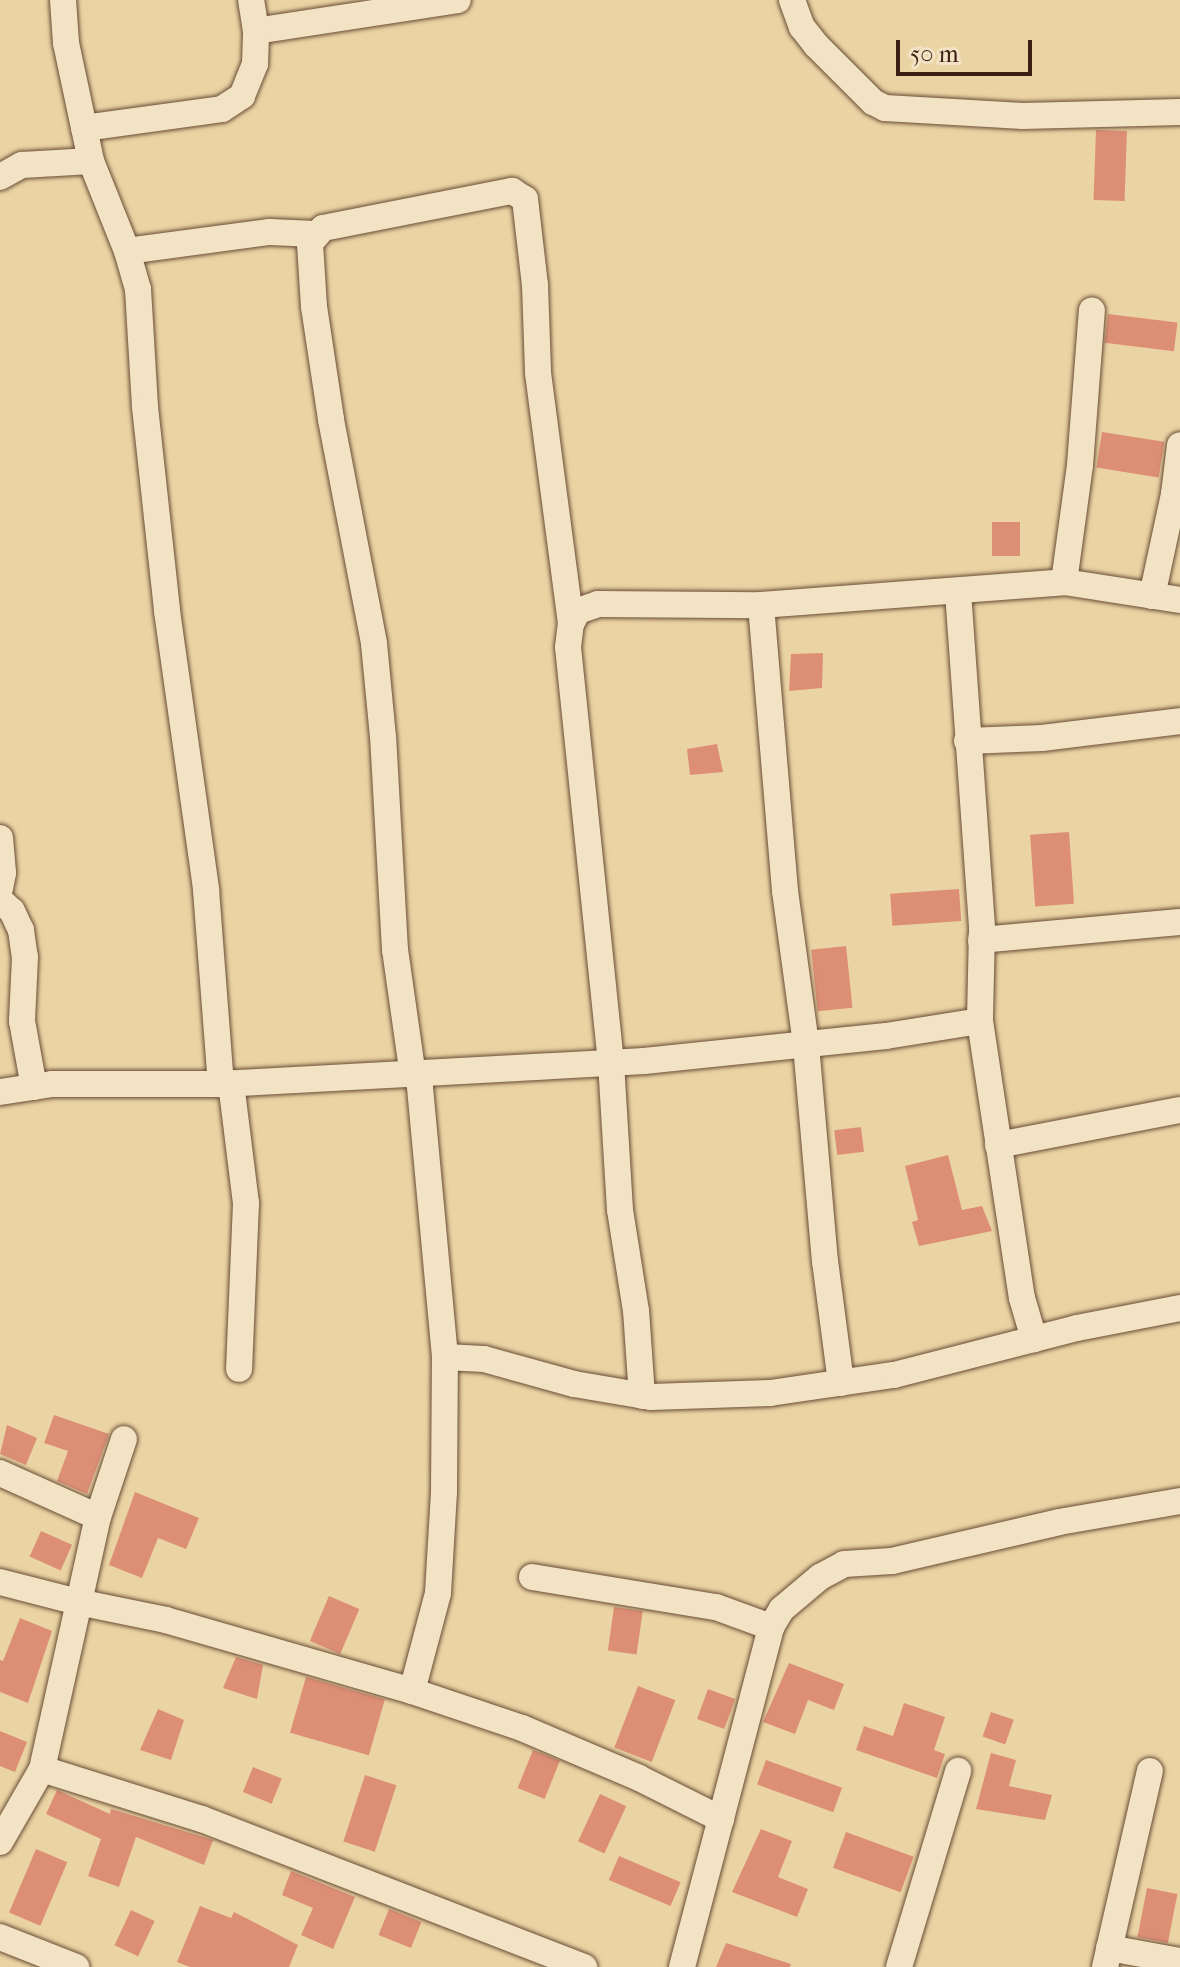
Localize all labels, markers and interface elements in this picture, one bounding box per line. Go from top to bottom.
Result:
scale bar [900,24,1036,74]
text: 50 m [910,40,959,68]

